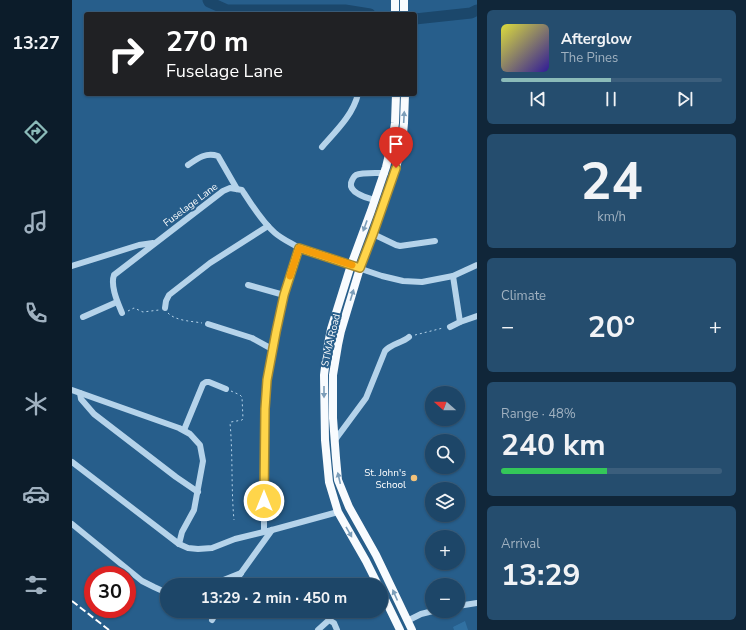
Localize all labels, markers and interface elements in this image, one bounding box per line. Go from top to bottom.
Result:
text: 270 m [166,23,249,61]
icon: right [100,28,152,80]
text: Afterglow [561,29,632,49]
text: 13:27 [12,31,60,55]
text: The Pines [561,49,618,67]
text: Fuselage Lane [166,59,283,83]
icon: previous [527,88,549,110]
icon: pause [600,88,622,110]
icon: next [674,88,696,110]
one-way arrow [401,111,408,123]
icon: directions [22,118,50,146]
pin [379,127,413,168]
icon: arrive [385,133,407,155]
text: 24 [580,146,643,217]
street label: Fuselage Lane [160,180,221,230]
icon: music [22,208,50,236]
text: km/h [597,208,626,226]
one-way arrow [362,221,368,233]
text: Climate [501,287,546,305]
one-way arrow [349,289,355,301]
icon: phone [22,299,50,327]
text: 20° [588,307,635,348]
street label: STMA Road [318,312,344,368]
text: − [501,312,514,342]
text: + [709,312,722,342]
one-way arrow [321,386,327,399]
north arrow [425,386,465,426]
map controls [425,386,465,618]
icon: climate [22,390,50,418]
text: Range · 48% [501,405,576,423]
text: 240 km [501,425,606,466]
button: search [425,434,465,474]
place label: St. John's School [364,466,406,492]
one-way arrow [335,472,341,484]
marker: St. John's School [409,473,419,483]
icon: car [22,480,50,508]
position arrow [243,480,285,522]
button: layers [425,482,465,522]
one-way arrow [345,526,352,538]
button: + [425,530,465,570]
text: Arrival [501,535,540,553]
text: 13:29 [501,555,580,596]
speed limit sign: 30 [84,566,136,618]
icon: filters [22,571,50,599]
button: − [425,578,465,618]
text: 13:29 · 2 min · 450 m [201,588,347,608]
one-way arrow [392,589,398,600]

